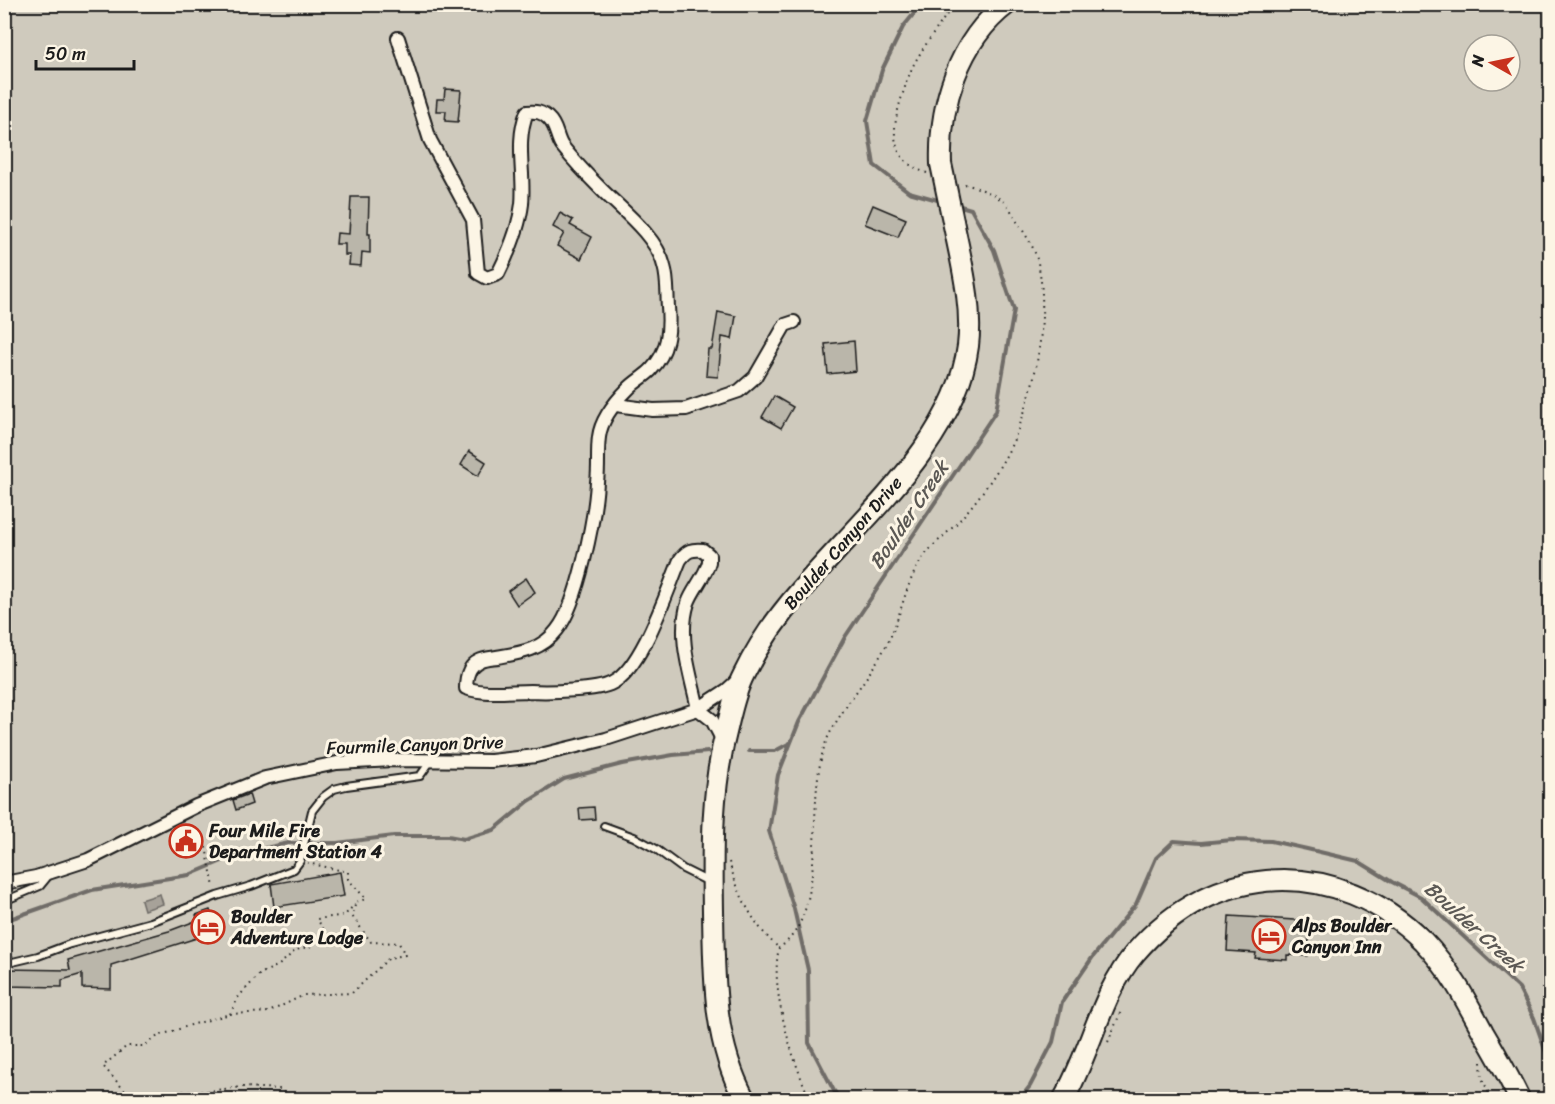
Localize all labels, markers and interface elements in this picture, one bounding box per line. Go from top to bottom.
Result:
scale bar [36,33,134,71]
north arrow [1462,33,1522,93]
text: 50 m [45,38,86,70]
text: N [1462,52,1493,69]
water label: Boulder Creek [860,452,960,576]
street label: Boulder Canyon Drive [775,469,911,617]
street label: Fourmile Canyon Drive [326,726,504,764]
place label: Four Mile Fire Department Station 4 [208,815,383,868]
public building icon: Four Mile Fire Department Station 4 [168,823,204,859]
water label: Boulder Creek [1416,872,1534,983]
place label: Boulder Adventure Lodge [230,901,364,954]
hotel icon: Boulder Adventure Lodge [190,909,226,945]
place label: Alps Boulder Canyon Inn [1291,910,1393,963]
hotel icon: Alps Boulder Canyon Inn [1251,918,1287,954]

